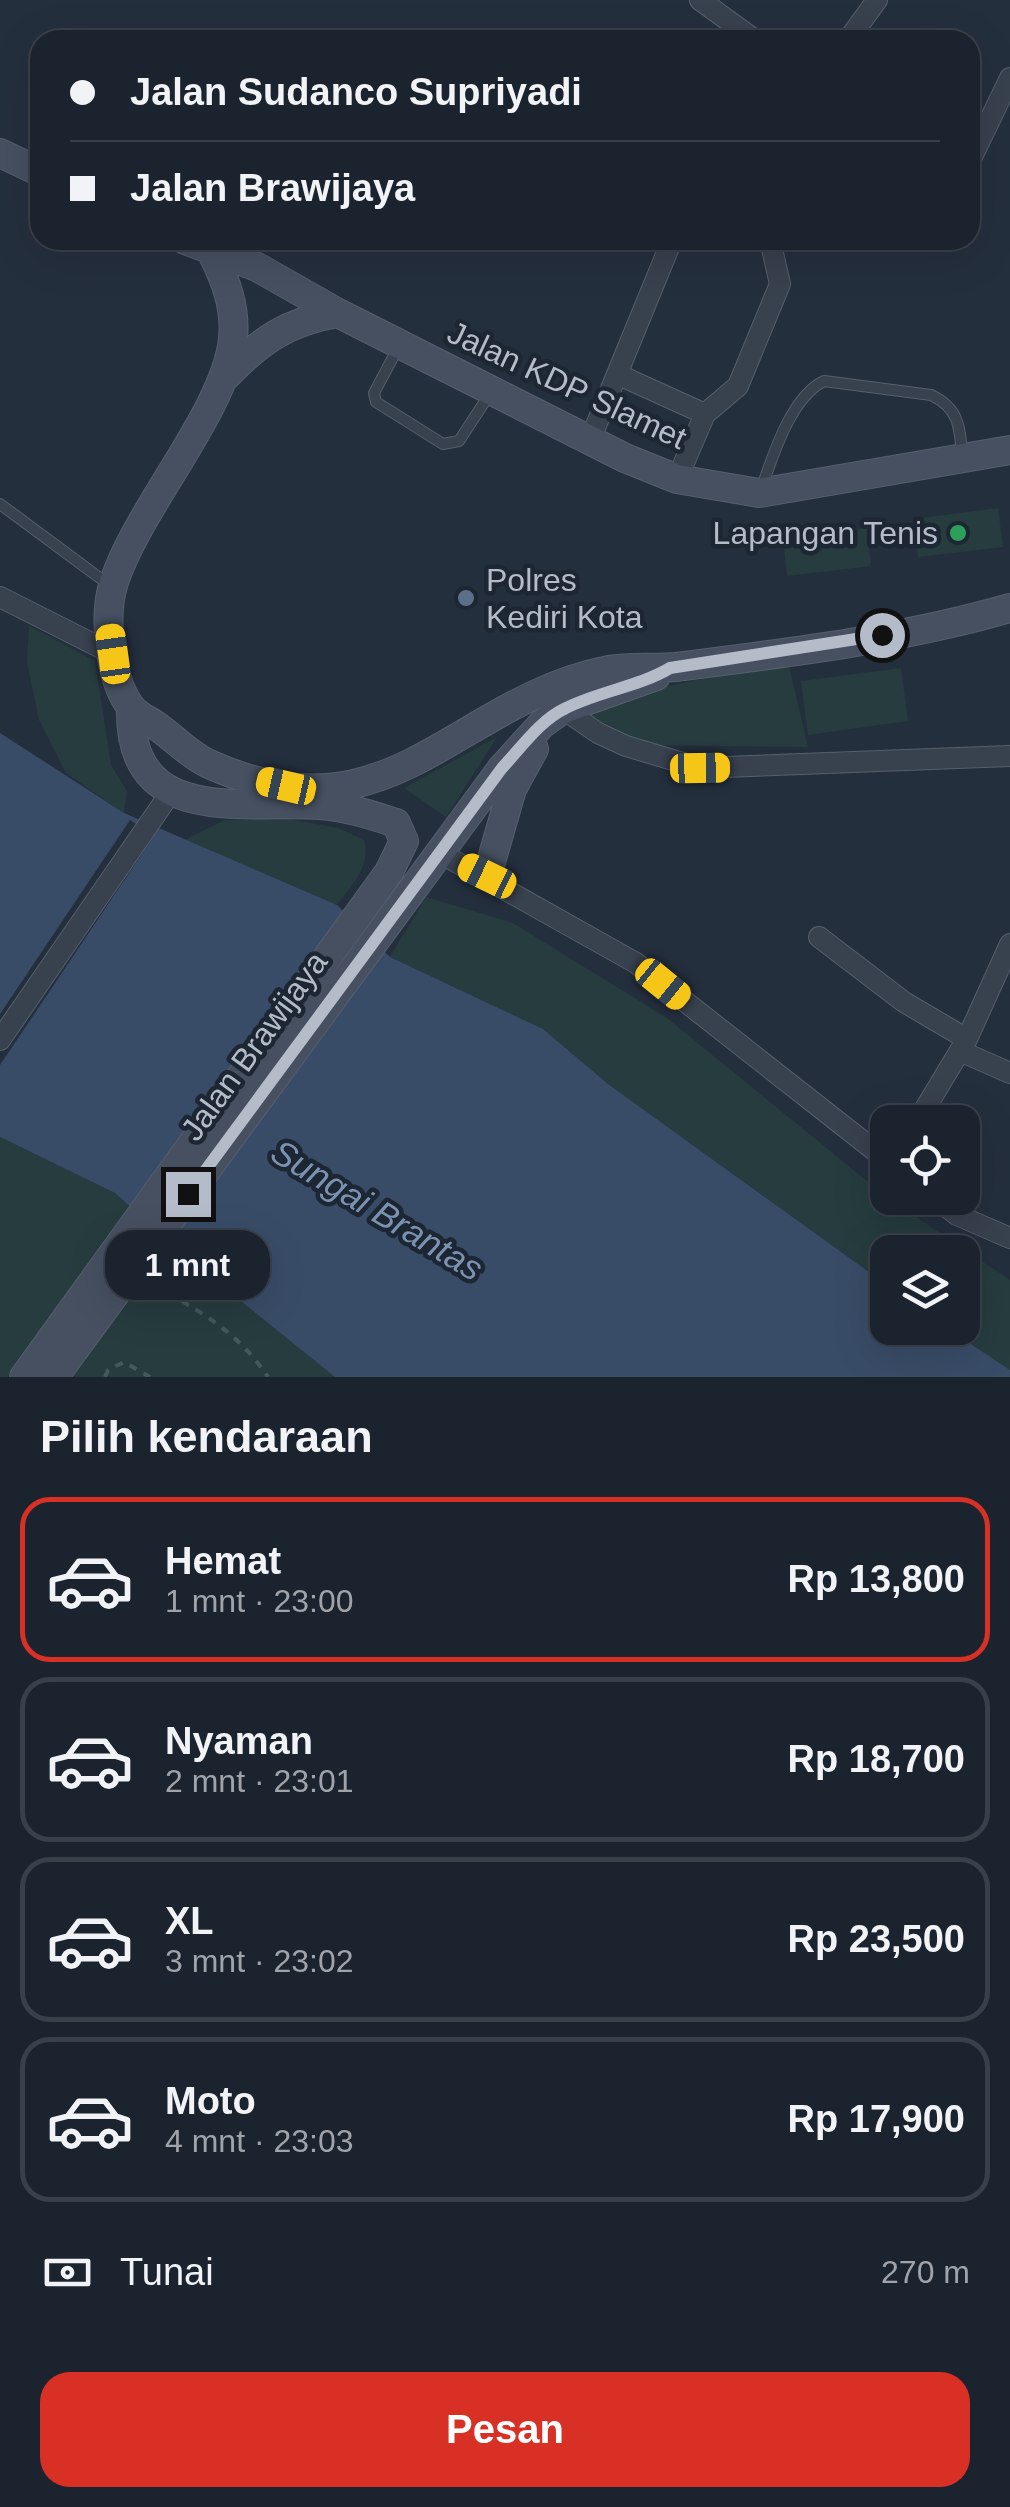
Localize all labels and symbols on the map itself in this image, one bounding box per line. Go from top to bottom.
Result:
street label: Jalan KDP Slamet [442,314,692,456]
place label: Lapangan Tenis [713,515,938,551]
marker: Lapangan Tenis [947,522,969,544]
place label: Polres Kediri Kota [486,562,643,635]
marker: Polres Kediri Kota [455,587,477,609]
route start [860,613,905,658]
car [94,622,132,686]
car [670,752,730,784]
car [253,765,319,807]
car [453,849,521,903]
street label: Jalan Brawijaya [174,945,335,1147]
car [630,953,696,1015]
water label: Sungai Brantas [265,1131,490,1288]
route end [166,1172,211,1217]
callout: 1 mnt [106,1229,270,1299]

